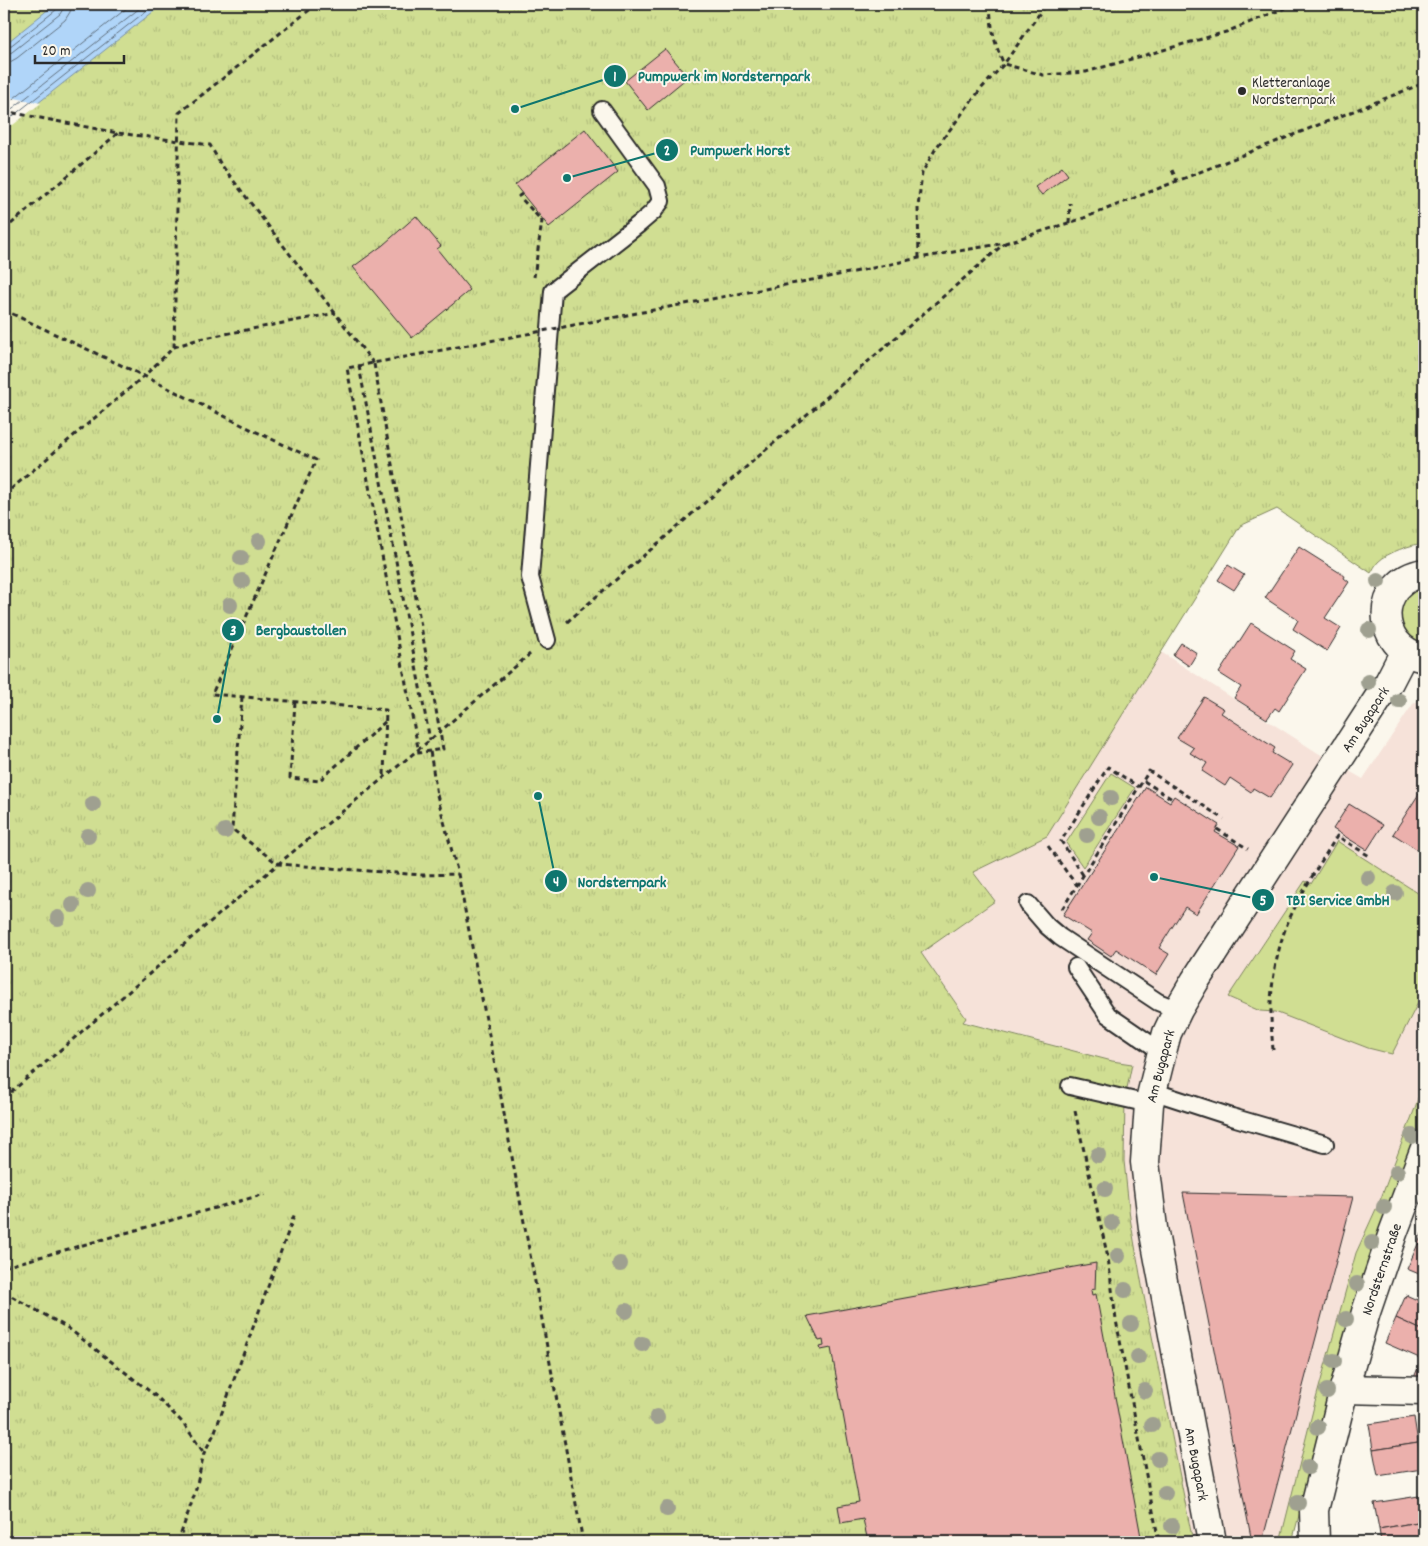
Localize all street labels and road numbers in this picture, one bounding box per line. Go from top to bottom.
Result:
street label: Am Bugapark [1337,683,1396,757]
street label: Am Bugapark [1142,1028,1182,1105]
street label: Nordsternstraße [1357,1220,1409,1319]
street label: Am Bugapark [1177,1426,1213,1503]

